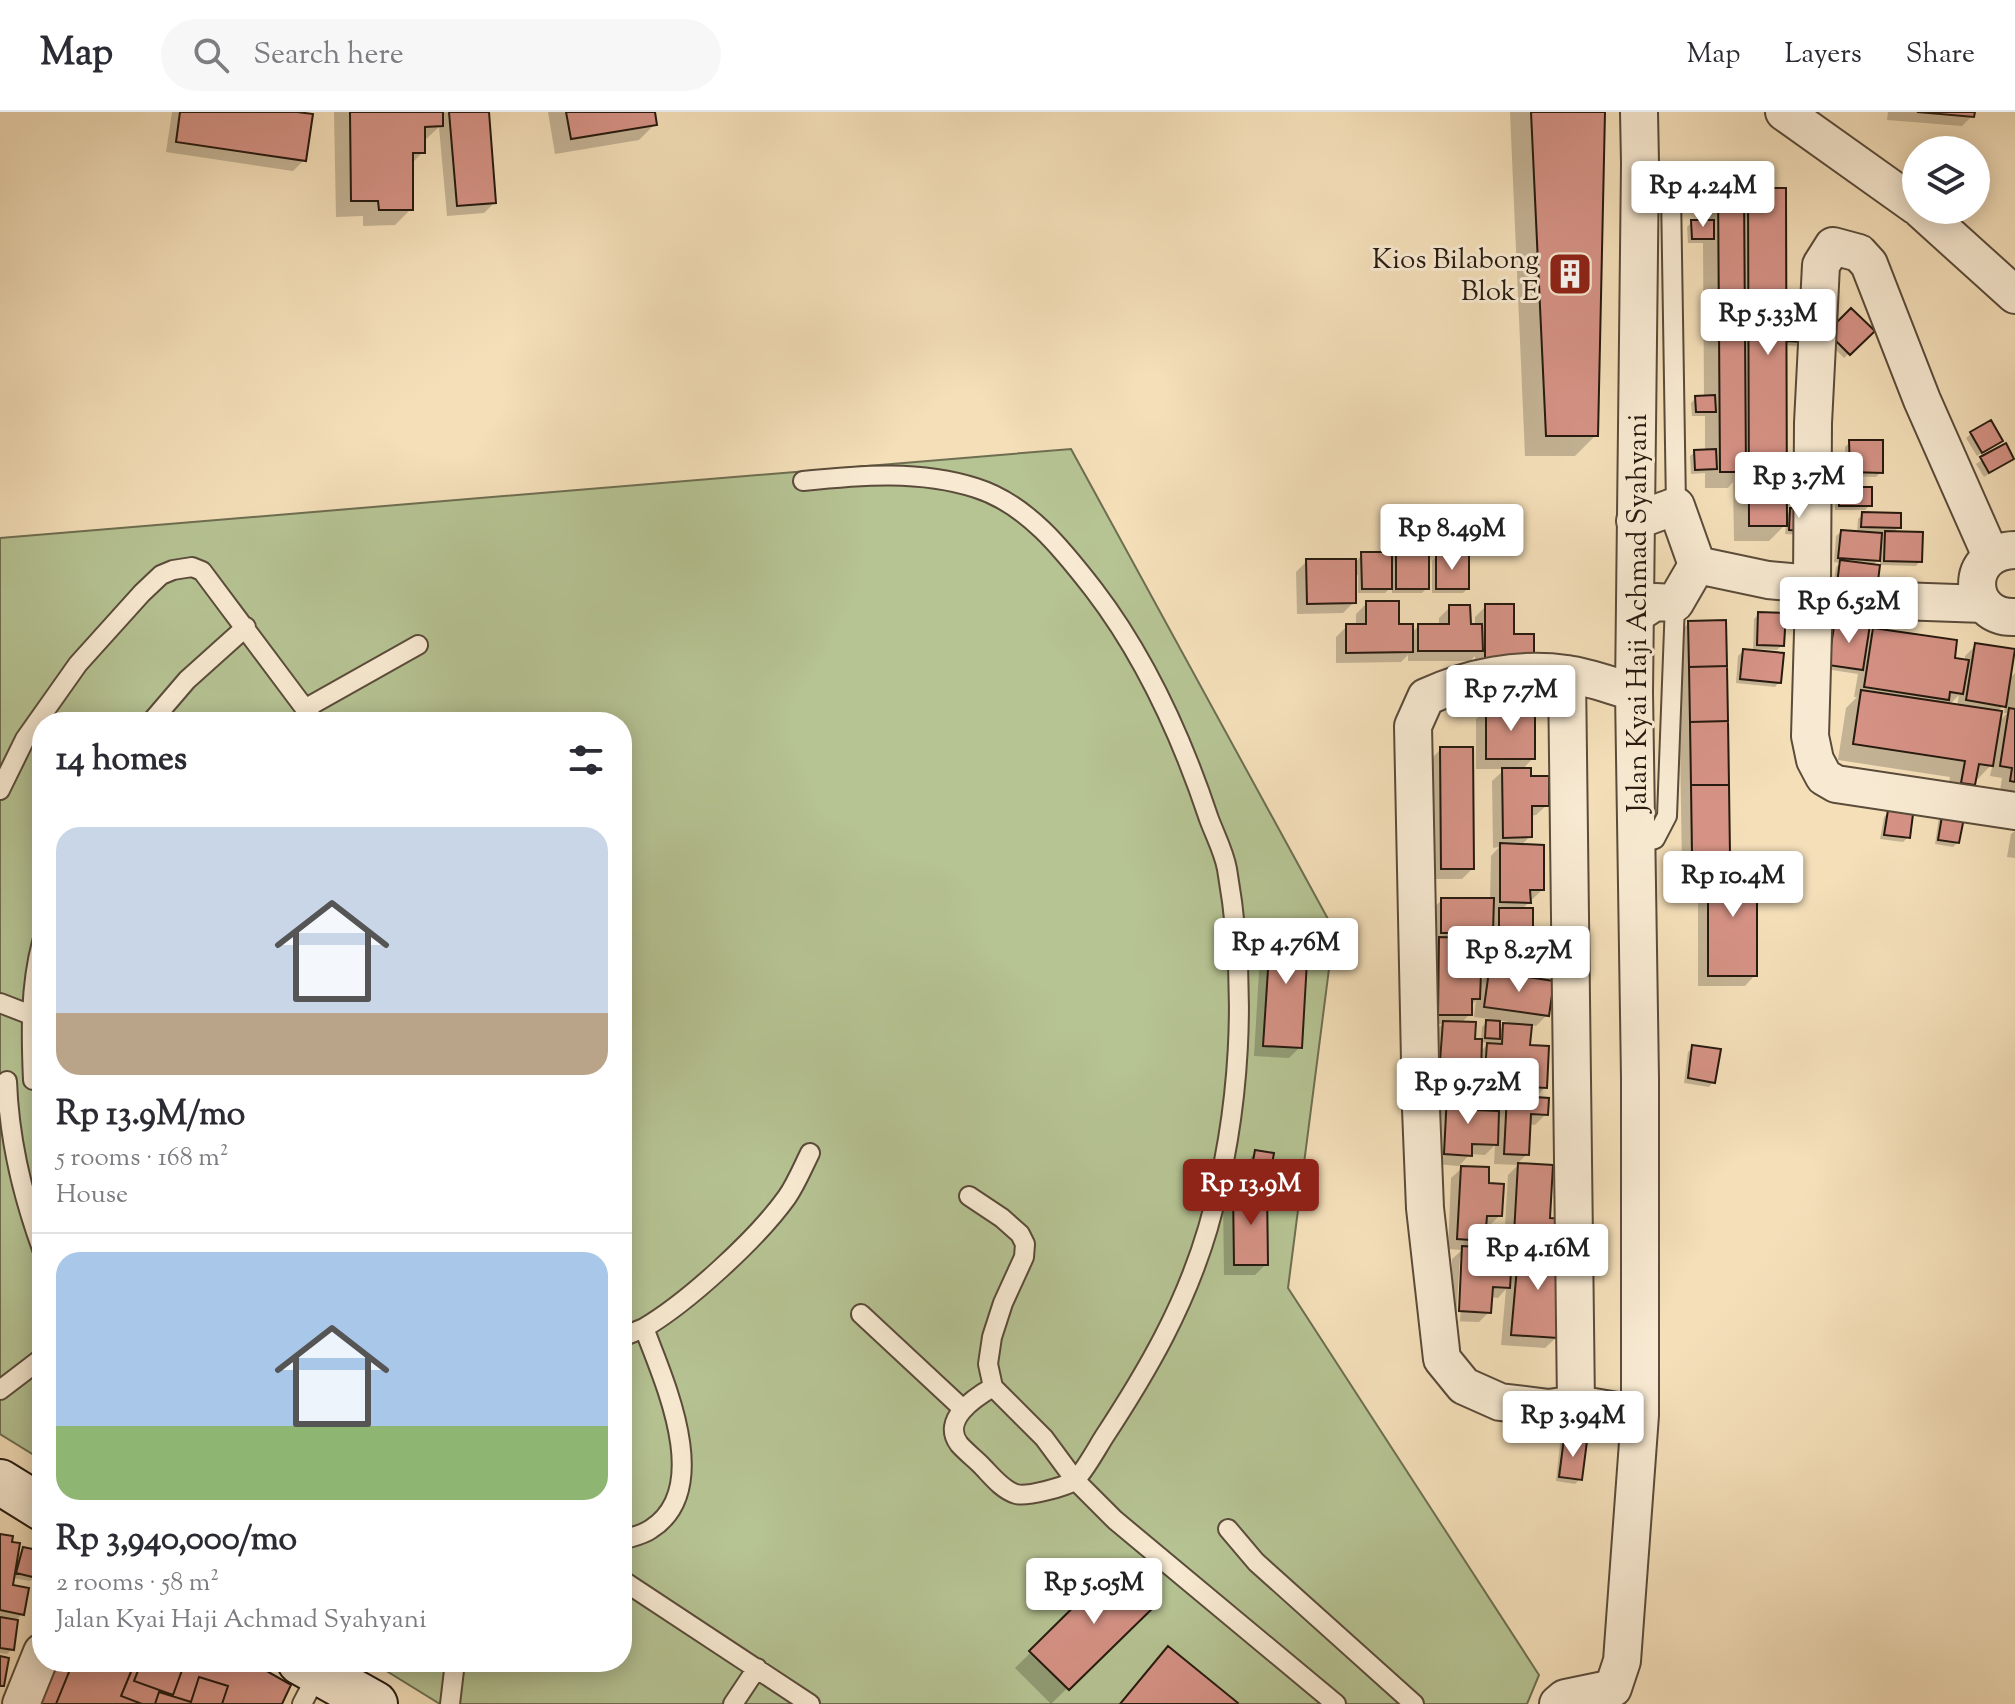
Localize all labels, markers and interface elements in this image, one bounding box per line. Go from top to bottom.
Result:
search box [161,19,721,91]
text: Map [40,28,113,82]
icon: search [189,33,233,77]
text: Search here [253,34,404,77]
text: Map [1687,35,1740,75]
text: Layers [1784,35,1862,75]
text: Share [1906,35,1975,75]
map controls [1902,136,1990,224]
button: layers [1902,136,1990,224]
pin: Rp 4.24M [1620,161,1786,229]
text: Rp 4.24M [1649,168,1757,205]
place label: Kios Bilabong Blok E [1372,241,1539,313]
building icon: Kios Bilabong Blok E [1546,250,1594,298]
pin: Rp 5.33M [1685,289,1851,357]
text: Rp 5.33M [1719,296,1817,333]
street label: Jalan Kyai Haji Achmad Syahyani [1619,413,1659,815]
pin: Rp 3.7M [1725,452,1873,520]
text: Rp 3.7M [1753,459,1845,496]
pin: Rp 8.49M [1369,504,1535,572]
text: Rp 8.49M [1398,511,1506,548]
pin: Rp 6.52M [1766,577,1932,645]
text: Rp 6.52M [1798,584,1900,621]
pin: Rp 7.7M [1437,665,1585,733]
text: Rp 7.7M [1464,672,1558,709]
text: 14 homes [56,736,187,785]
icon: filters [564,738,608,782]
pin: Rp 10.4M [1650,851,1816,919]
text: Rp 10.4M [1681,858,1785,895]
icon: home [260,879,404,1023]
pin: Rp 4.76M [1203,918,1369,986]
text: Rp 4.76M [1232,925,1340,962]
pin: Rp 8.27M [1436,926,1602,994]
text: Rp 8.27M [1466,933,1572,970]
pin: Rp 9.72M [1385,1058,1551,1126]
text: Rp 9.72M [1415,1065,1521,1102]
text: Rp 13.9M/mo [56,1091,245,1140]
text: 5 rooms · 168 m² [56,1140,229,1177]
pin: Rp 13.9M [1168,1159,1334,1227]
text: Rp 13.9M [1201,1166,1301,1203]
text: House [56,1177,128,1214]
pin: Rp 4.16M [1455,1224,1621,1292]
text: Rp 4.16M [1486,1231,1590,1268]
icon: home [260,1304,404,1448]
pin: Rp 3.94M [1490,1391,1656,1459]
text: Rp 3.94M [1521,1398,1625,1435]
text: Rp 3,940,000/mo [56,1516,297,1565]
pin: Rp 5.05M [1011,1558,1177,1626]
text: 2 rooms · 58 m² [56,1565,219,1602]
text: Rp 5.05M [1044,1565,1144,1602]
text: Jalan Kyai Haji Achmad Syahyani [56,1602,427,1639]

